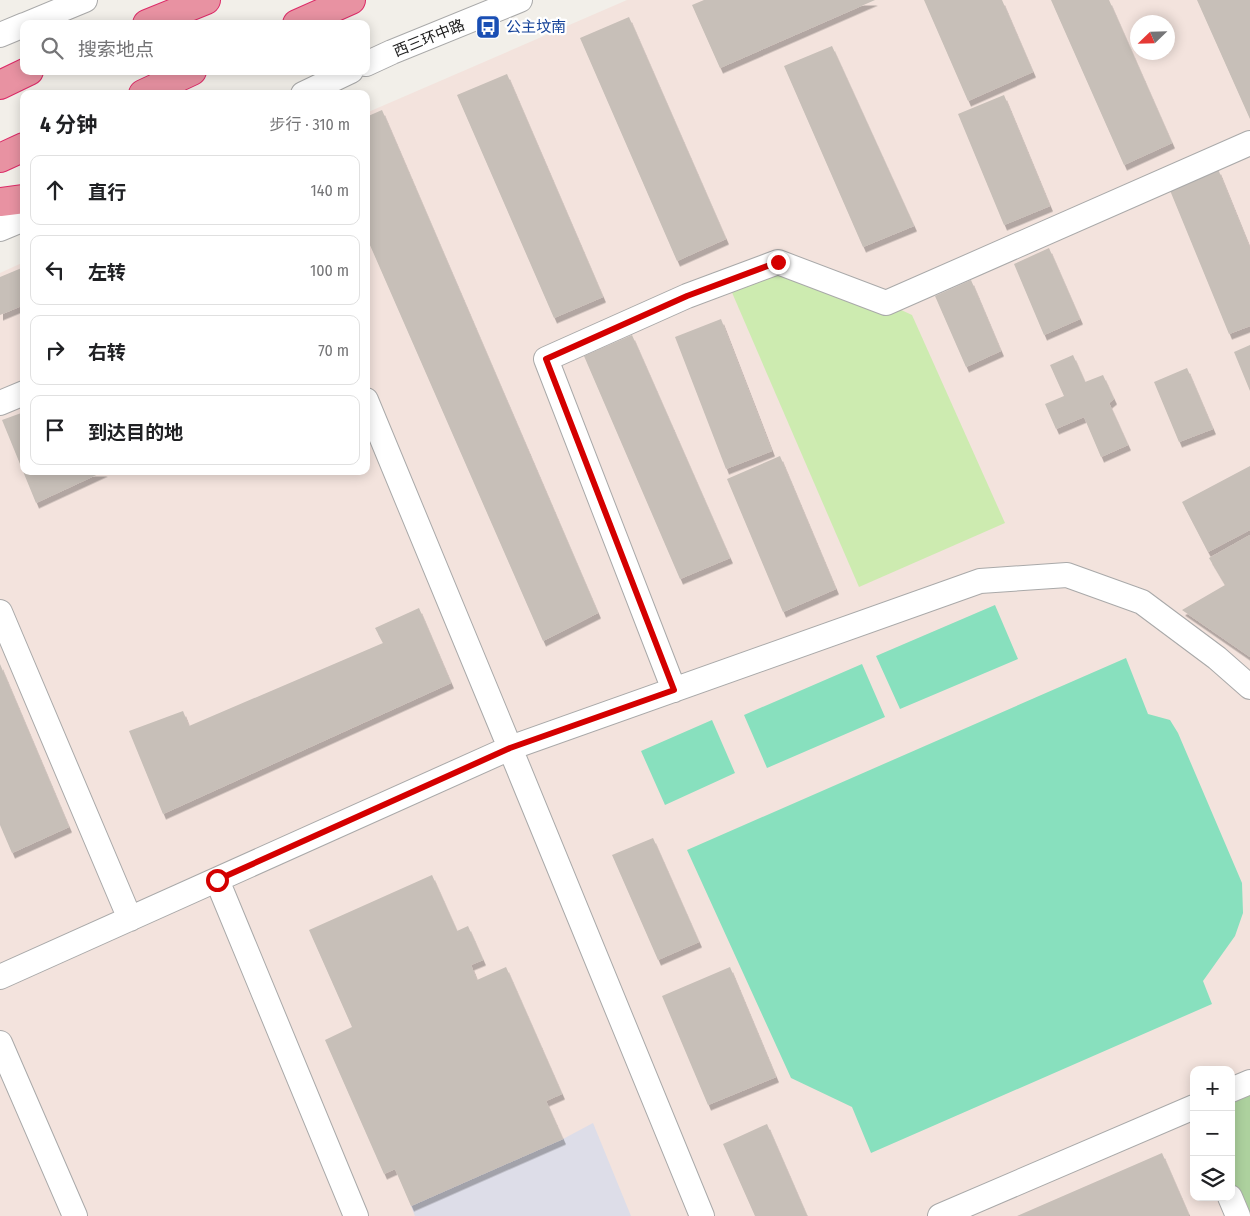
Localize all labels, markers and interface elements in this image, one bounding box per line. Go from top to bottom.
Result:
bus stop icon: 公主坟南 [475,14,501,40]
north arrow [1130,15,1175,60]
street label: 西三环中路 [391,16,467,60]
place label: 公主坟南 [506,18,566,36]
search box [20,20,370,75]
icon: search [38,34,66,62]
text: 搜索地点 [78,38,154,61]
text: 4 分钟 [40,112,97,138]
text: 步行 · 310 m [270,115,350,134]
icon: ahead [41,176,69,204]
text: 直行 [88,181,126,204]
text: 140 m [311,181,349,200]
route end [767,251,790,274]
icon: left [41,256,69,284]
text: 左转 [88,261,126,284]
text: 100 m [310,261,349,280]
icon: right [41,336,69,364]
text: 右转 [88,341,126,364]
text: 70 m [318,341,349,360]
icon: arrive [41,416,69,444]
text: 到达目的地 [88,421,183,444]
route start [206,869,229,892]
map controls [1190,1066,1235,1201]
button: + [1190,1066,1235,1111]
button: − [1190,1111,1235,1156]
button: layers [1190,1156,1235,1201]

